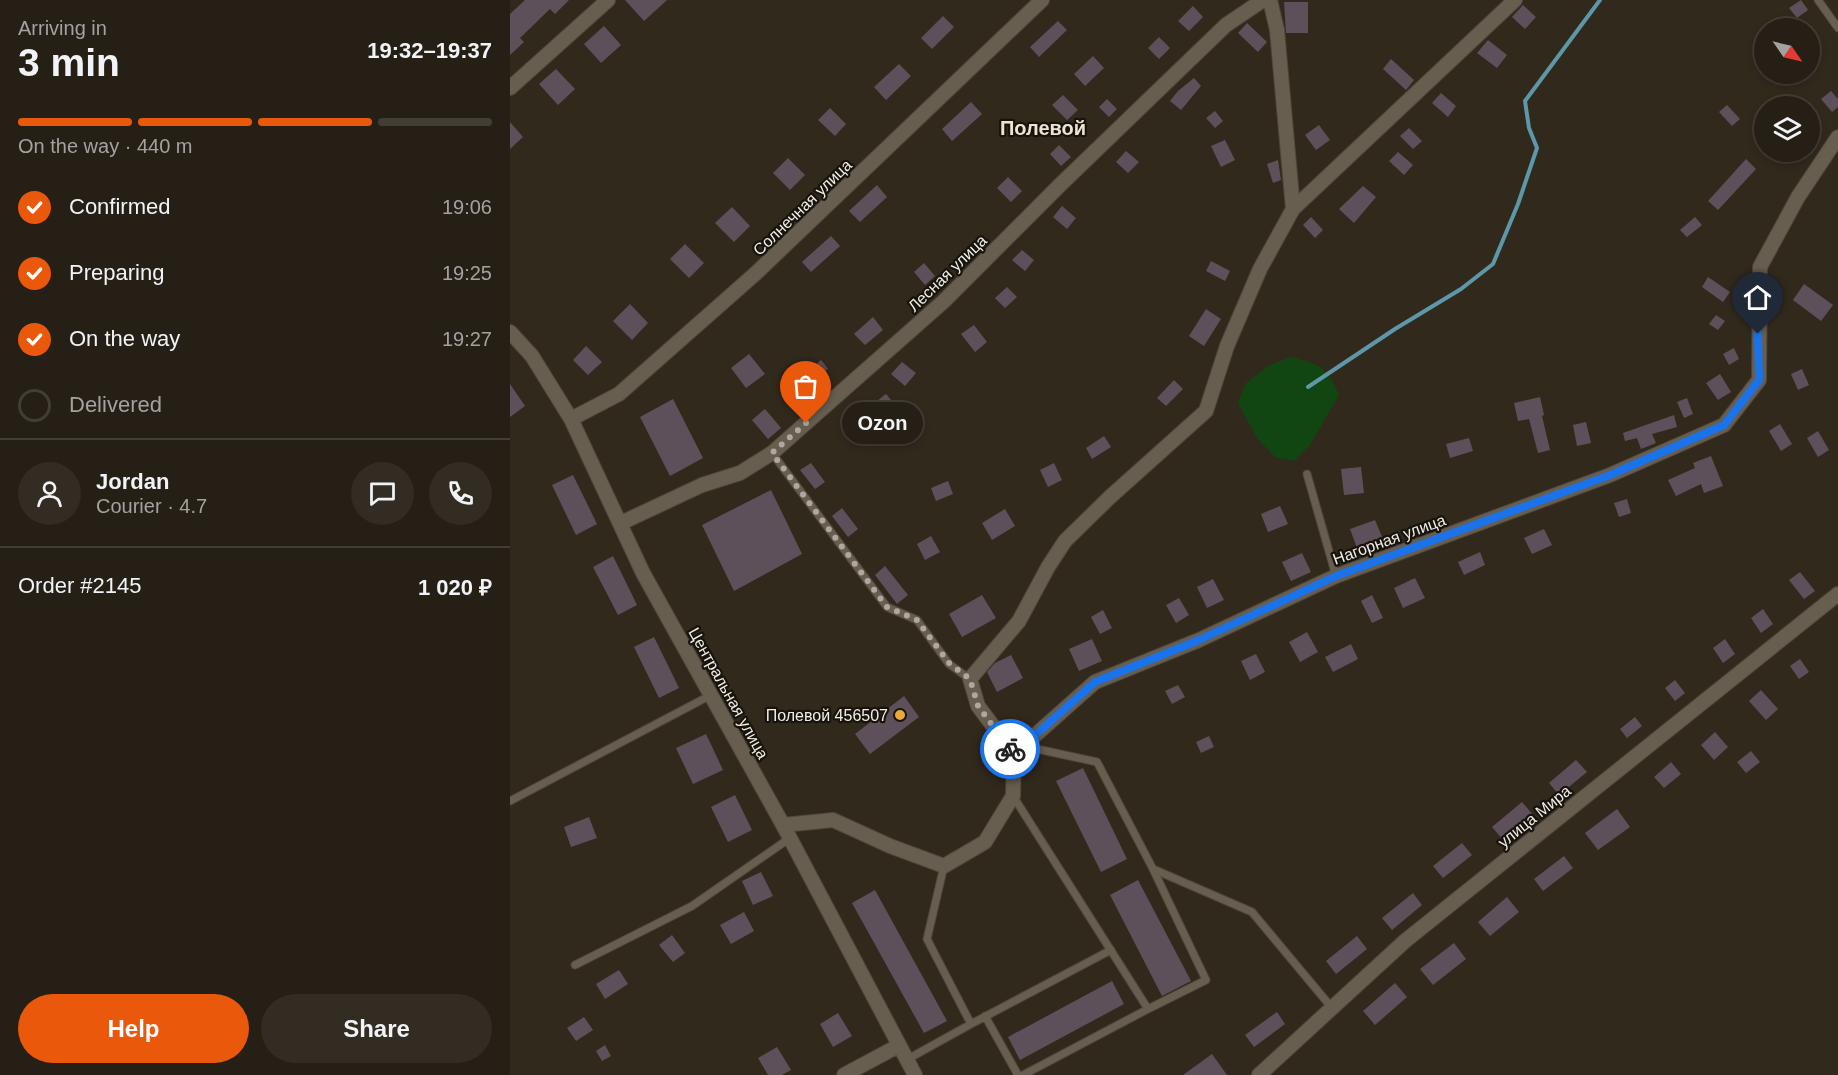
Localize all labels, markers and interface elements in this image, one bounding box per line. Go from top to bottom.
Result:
text: Arriving in [18,17,107,39]
north arrow [1754,18,1820,84]
map controls [1754,18,1820,162]
text: 19:32–19:37 [367,38,492,63]
text: 3 min [18,41,120,84]
button: layers [1754,96,1820,162]
district label: Полевой [1000,117,1086,139]
text: On the way · 440 m [18,135,193,157]
street label: Солнечная улица [750,156,855,259]
icon: check [18,191,51,224]
text: Confirmed [69,194,170,219]
text: 19:06 [442,196,492,218]
street label: Лесная улица [905,232,990,315]
icon: check [18,257,51,290]
text: Preparing [69,260,164,285]
text: 19:25 [442,262,492,284]
pin [1732,272,1783,334]
icon: home [1741,281,1774,314]
icon: check [18,323,51,356]
text: On the way [69,326,180,351]
text: 19:27 [442,328,492,350]
pin [780,361,831,423]
icon: bag [789,370,822,403]
text: Delivered [69,392,162,417]
callout: Ozon [842,402,923,444]
text: Ozon [858,412,908,434]
button: person [18,462,81,525]
button: chat [351,462,414,525]
button: phone [429,462,492,525]
text: Jordan [96,469,169,494]
text: Courier · 4.7 [96,495,207,517]
street label: Нагорная улица [1331,511,1448,568]
text: Order #2145 [18,573,142,598]
text: 1 020 ₽ [418,575,492,600]
street label: Центральная улица [685,625,772,762]
place label: Полевой 456507 [766,707,888,724]
marker: Полевой 456507 [893,708,907,722]
courier [980,719,1040,779]
icon: bike [994,733,1027,766]
street label: улица Мира [1495,782,1574,851]
button: Help [18,994,249,1063]
button: Share [261,994,492,1063]

